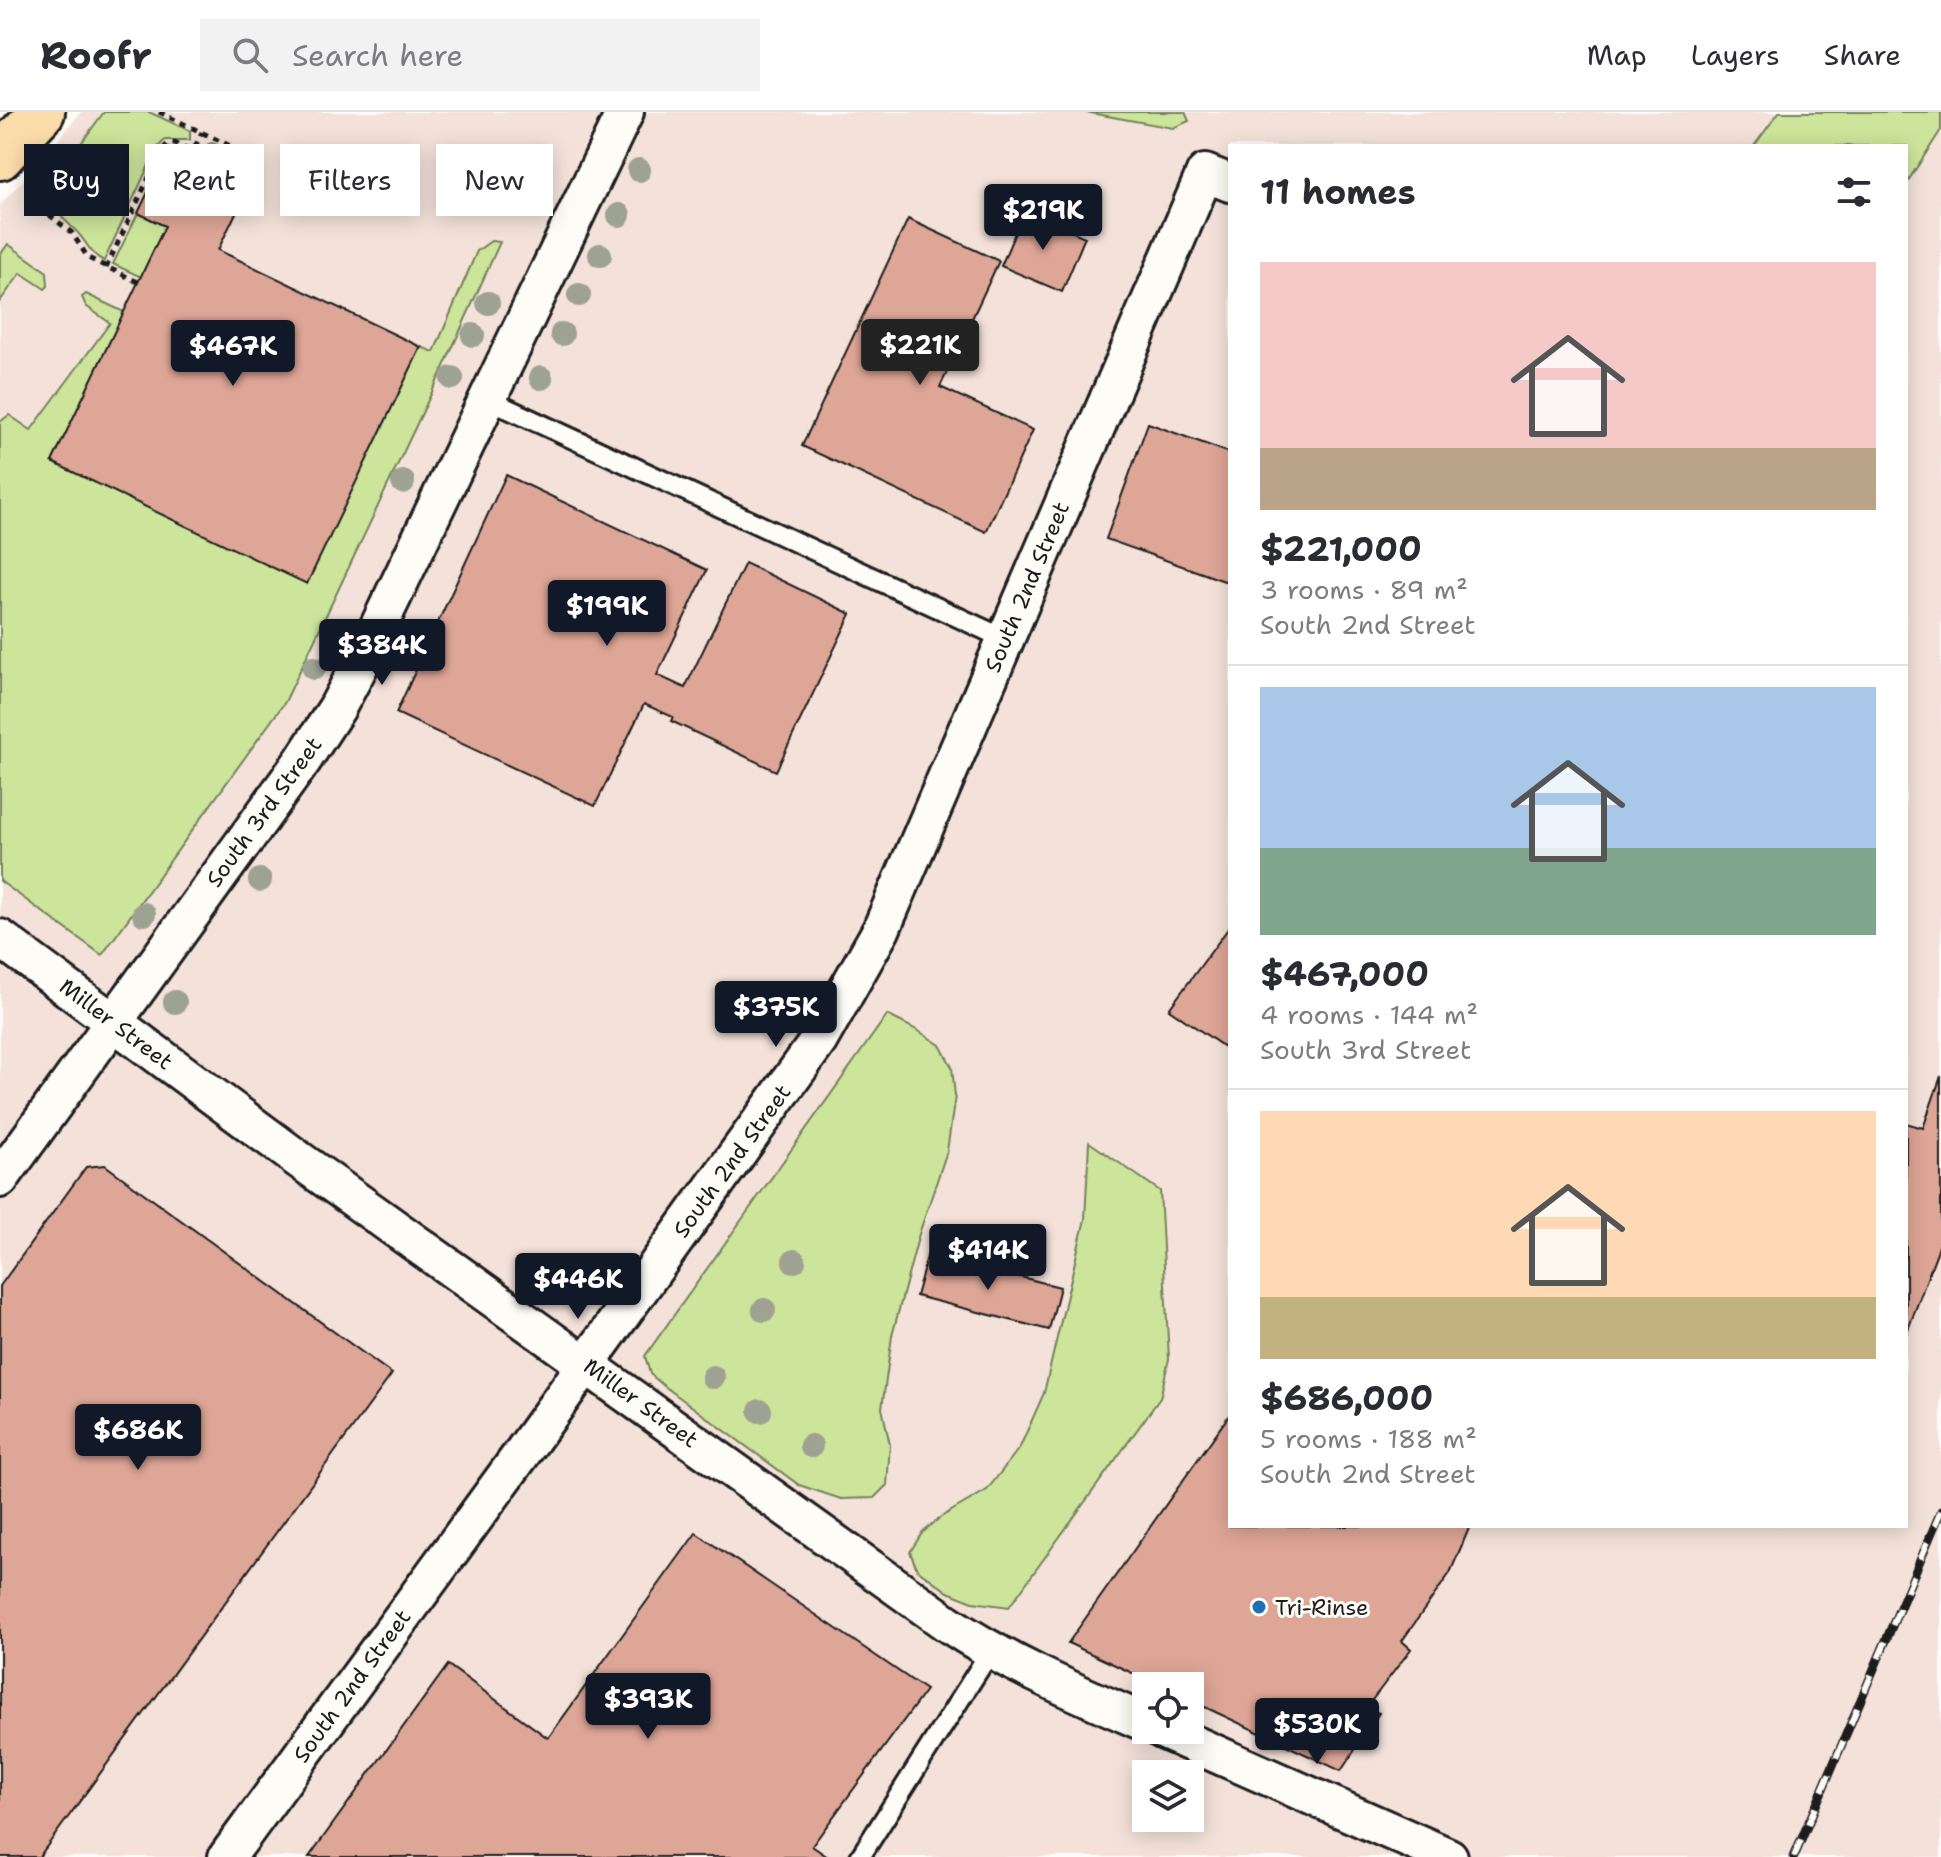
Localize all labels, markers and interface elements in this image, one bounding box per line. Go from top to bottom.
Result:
search box [200,19,760,91]
text: Roofr [40,30,152,81]
icon: search [228,33,272,77]
text: Search here [292,35,463,76]
text: Map [1587,36,1647,74]
text: Layers [1691,36,1780,74]
text: Share [1824,36,1901,74]
chip: Buy [24,144,129,216]
chip: Rent [145,144,264,216]
chip: Filters [280,144,420,216]
chip: New [436,144,553,216]
text: 11 homes [1260,169,1416,215]
icon: filters [1832,170,1876,214]
pin: $219K [987,184,1099,252]
text: $219K [1002,192,1084,227]
icon: home [1496,314,1640,458]
pin: $221K [864,319,976,387]
pin: $467K [177,320,289,388]
text: $221K [879,327,961,362]
text: $467K [189,328,277,363]
street label: South 2nd Street [978,497,1076,677]
text: $221,000 [1260,526,1422,572]
text: 3 rooms · 89 m² [1260,572,1468,607]
pin: $199K [551,580,663,648]
text: $199K [566,588,648,623]
text: South 2nd Street [1260,607,1476,642]
pin: $384K [326,619,438,687]
text: $384K [337,627,427,662]
street label: South 3rd Street [200,731,328,893]
icon: home [1496,739,1640,883]
text: $467,000 [1260,951,1429,997]
street label: Miller Street [53,972,179,1076]
pin: $375K [720,981,832,1049]
text: $375K [733,989,819,1024]
text: 4 rooms · 144 m² [1260,997,1478,1032]
text: South 3rd Street [1260,1032,1471,1067]
street label: South 2nd Street [667,1079,797,1243]
icon: home [1496,1163,1640,1307]
pin: $414K [932,1224,1044,1292]
text: $414K [947,1232,1029,1267]
pin: $446K [522,1253,634,1321]
text: $446K [533,1261,623,1296]
street label: Miller Street [578,1352,704,1454]
text: $686,000 [1260,1375,1433,1421]
pin: $686K [82,1404,194,1472]
text: $686K [93,1412,183,1447]
text: 5 rooms · 188 m² [1260,1421,1477,1456]
text: South 2nd Street [1260,1456,1476,1491]
place label: Tri-Rinse [1275,1593,1368,1622]
marker: Tri-Rinse [1250,1598,1268,1616]
street label: South 2nd Street [287,1604,417,1768]
map controls [1132,1672,1204,1832]
button: locate [1132,1672,1204,1744]
pin: $393K [592,1673,704,1741]
text: $393K [604,1681,692,1716]
pin: $530K [1261,1698,1373,1766]
text: $530K [1273,1706,1361,1741]
button: layers [1132,1760,1204,1832]

